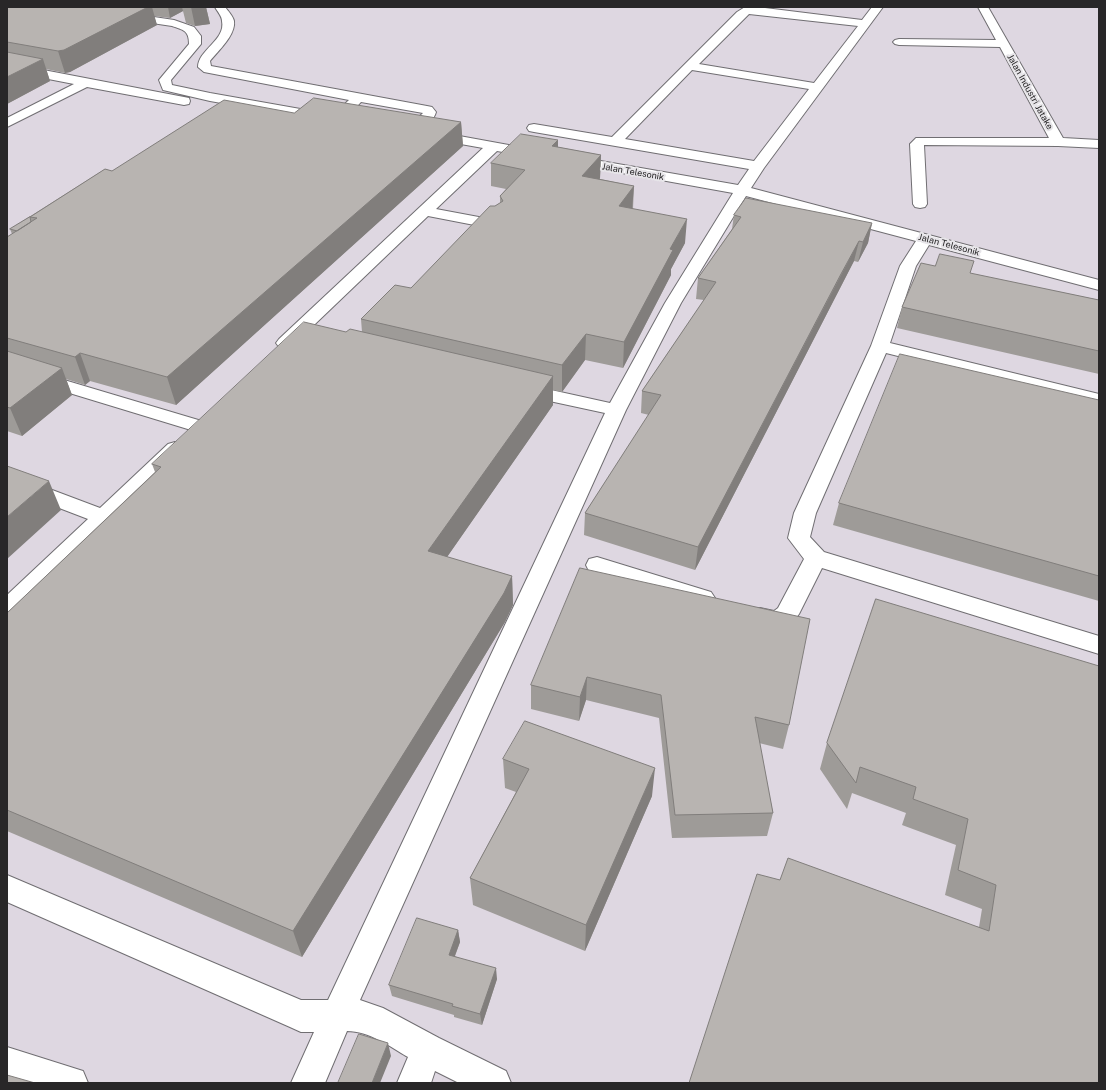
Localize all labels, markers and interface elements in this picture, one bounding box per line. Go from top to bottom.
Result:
street label: Jalan Industri Jatake [1005,52,1055,132]
street label: Jalan Telesonik [601,161,665,183]
street label: Jalan Telesonik [917,232,981,258]

